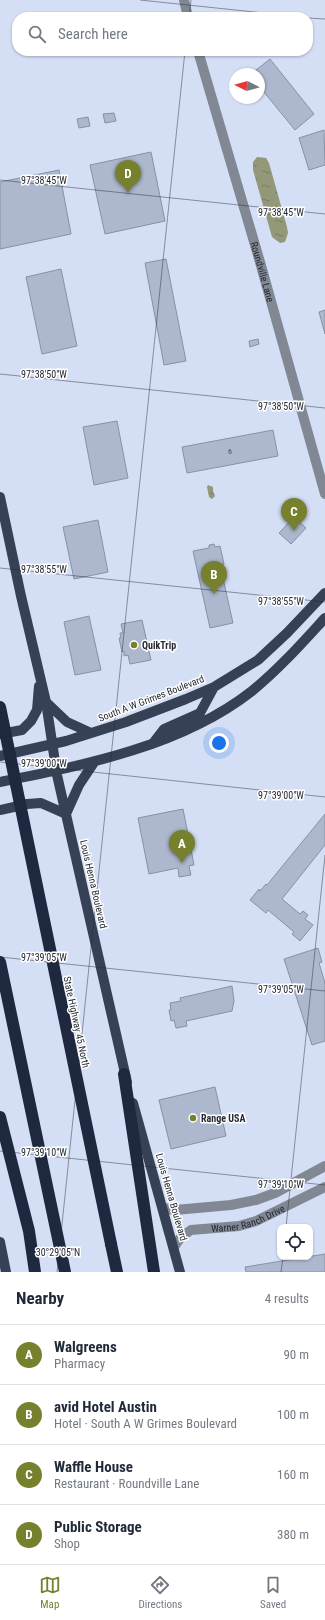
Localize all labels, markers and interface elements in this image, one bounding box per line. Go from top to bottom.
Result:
search box [12,12,313,56]
icon: search [26,23,48,45]
text: Search here [58,25,128,43]
north arrow [229,68,265,104]
pin: D [115,160,141,193]
text: 97°38'45"W [21,175,67,186]
text: 97°38'45"W [258,207,304,218]
street label: Roundville Lane [248,240,276,304]
text: 97°38'50"W [21,369,67,380]
text: 97°38'50"W [258,401,304,412]
house number: 6 [228,447,232,456]
pin: C [281,498,307,531]
pin: B [201,561,227,594]
text: 97°38'55"W [21,564,67,575]
text: 97°38'55"W [258,596,304,607]
marker: QuikTrip [129,640,139,650]
place label: QuikTrip [142,640,176,651]
street label: South A W Grimes Boulevard [97,673,206,724]
your location [209,733,229,753]
text: 97°39'00"W [21,758,67,769]
text: 97°39'00"W [258,790,304,801]
pin: A [169,830,195,863]
street label: Louis Henna Boulevard [78,839,109,930]
text: 97°39'05"W [21,952,67,963]
street label: State Highway 45 North [61,975,92,1069]
text: 97°39'05"W [258,984,304,995]
marker: Range USA [188,1113,198,1123]
place label: Range USA [201,1113,245,1124]
text: 97°39'10"W [21,1147,67,1158]
street label: Louis Henna Boulevard [154,1152,189,1242]
text: 97°39'10"W [258,1179,304,1190]
street label: Warner Ranch Drive [211,1203,287,1234]
map controls [277,1224,313,1260]
button: locate [277,1224,313,1260]
text: 30°29'05"N [36,1247,80,1258]
text: Nearby [16,1288,64,1308]
text: 4 results [265,1291,309,1306]
text: Walgreens [54,1338,117,1356]
text: A [25,1347,33,1362]
text: 90 m [283,1347,309,1362]
text: Pharmacy [54,1356,105,1371]
text: avid Hotel Austin [54,1398,157,1416]
text: B [25,1407,33,1422]
text: 100 m [277,1407,309,1422]
text: Hotel · South A W Grimes Boulevard [54,1416,237,1431]
text: Waffle House [54,1458,133,1476]
text: C [25,1467,33,1482]
text: 160 m [277,1467,309,1482]
text: Restaurant · Roundville Lane [54,1476,199,1491]
text: Public Storage [54,1518,142,1536]
text: D [25,1527,33,1542]
text: 380 m [277,1527,309,1542]
text: Shop [54,1536,80,1551]
tab: Map [39,1574,61,1611]
tab: Directions [138,1574,182,1611]
tab: Saved [260,1574,286,1611]

